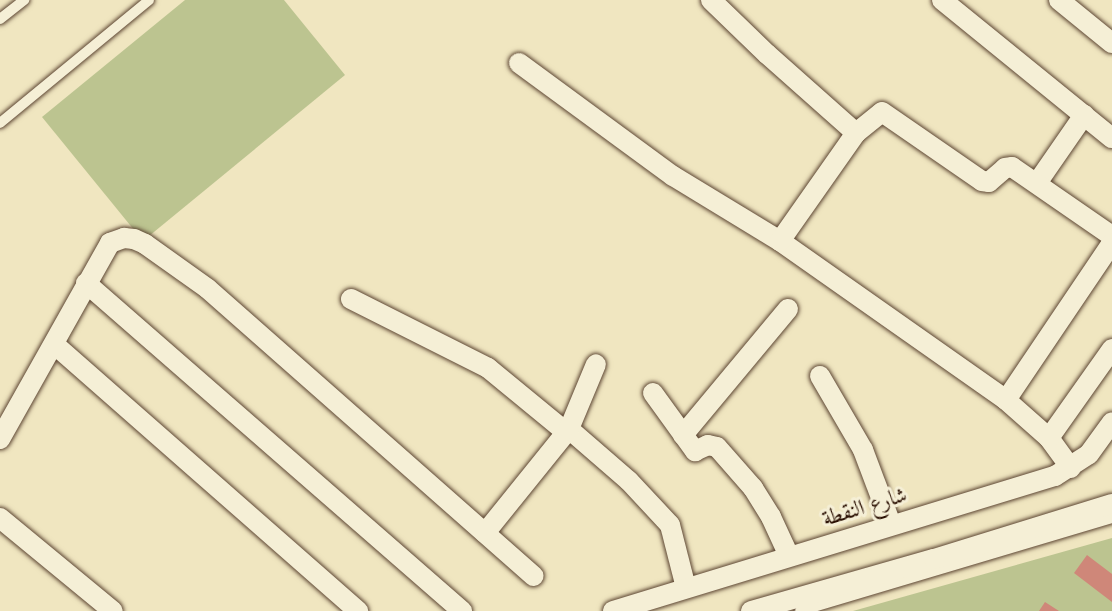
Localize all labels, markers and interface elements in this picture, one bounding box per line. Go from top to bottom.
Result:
street label: شارع النقطة [819,483,911,533]

